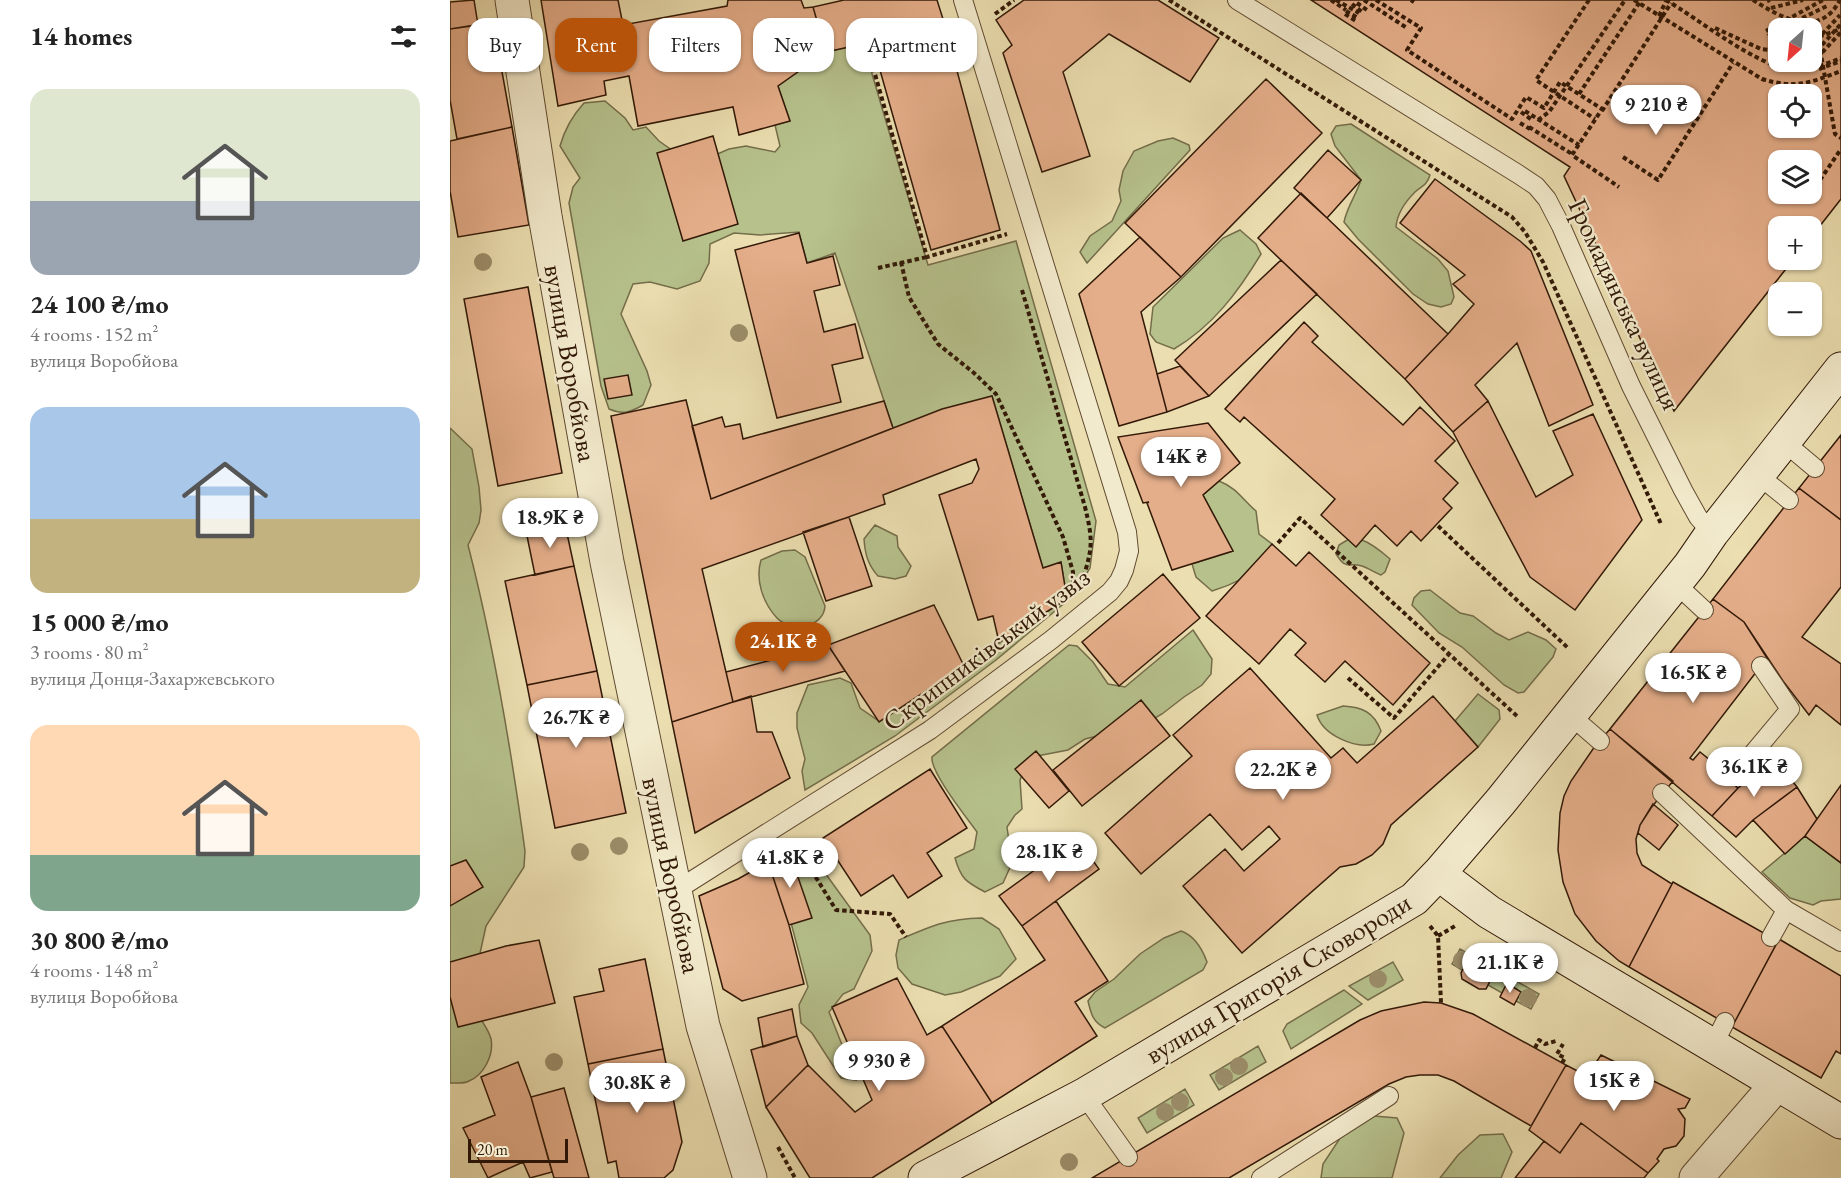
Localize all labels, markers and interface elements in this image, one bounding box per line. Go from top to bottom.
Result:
chip: Buy [468,18,543,72]
chip: Rent [555,18,637,72]
chip: Filters [649,18,741,72]
chip: New [753,18,834,72]
chip: Apartment [846,18,977,72]
north arrow [1768,18,1822,72]
map controls [1768,18,1822,336]
text: 14 homes [30,19,132,53]
icon: filters [387,20,420,53]
button: locate [1768,84,1822,138]
pin: 9 210 ₴ [1601,85,1711,136]
text: 9 210 ₴ [1625,91,1687,117]
icon: home [171,128,279,236]
button: layers [1768,150,1822,204]
street label: Громадянська вулиця [1561,193,1689,415]
button: + [1768,216,1822,270]
street label: вулиця Воробйова [536,261,606,465]
button: − [1768,282,1822,336]
text: 24 100 ₴/mo [30,287,168,321]
text: 4 rooms · 152 m² [30,321,158,347]
text: вулиця Воробйова [30,347,178,373]
pin: 14K ₴ [1139,437,1223,488]
text: 14K ₴ [1155,443,1207,469]
icon: home [171,446,279,554]
pin: 18.9K ₴ [495,498,605,549]
text: 18.9K ₴ [516,504,584,530]
street label: Скрипниківський узвіз [875,559,1097,739]
text: 15 000 ₴/mo [30,605,168,639]
pin: 24.1K ₴ [728,622,838,673]
text: 24.1K ₴ [749,628,817,654]
text: 3 rooms · 80 m² [30,639,149,665]
pin: 16.5K ₴ [1638,653,1748,704]
text: 16.5K ₴ [1659,659,1727,685]
text: вулиця Донця-Захаржевського [30,665,275,691]
pin: 26.7K ₴ [521,698,631,749]
text: 26.7K ₴ [542,704,610,730]
pin: 36.1K ₴ [1699,747,1809,798]
pin: 22.2K ₴ [1228,750,1338,801]
text: 36.1K ₴ [1720,753,1788,779]
text: 22.2K ₴ [1249,756,1317,782]
icon: home [171,764,279,872]
street label: вулиця Воробйова [634,774,710,977]
pin: 28.1K ₴ [994,832,1104,883]
pin: 41.8K ₴ [735,838,845,889]
text: 28.1K ₴ [1015,838,1083,864]
text: 41.8K ₴ [756,844,824,870]
street label: вулиця Григорія Сковороди [1139,885,1417,1071]
text: 30 800 ₴/mo [30,923,168,957]
pin: 21.1K ₴ [1455,943,1565,994]
text: 21.1K ₴ [1476,949,1544,975]
text: 4 rooms · 148 m² [30,957,158,983]
text: вулиця Воробйова [30,983,178,1009]
pin: 9 930 ₴ [824,1041,934,1092]
text: 9 930 ₴ [848,1047,910,1073]
pin: 15K ₴ [1572,1061,1656,1112]
pin: 30.8K ₴ [582,1063,692,1114]
text: 15K ₴ [1588,1067,1640,1093]
text: 30.8K ₴ [603,1069,671,1095]
scale bar [468,1136,568,1164]
text: 20 m [477,1139,508,1160]

